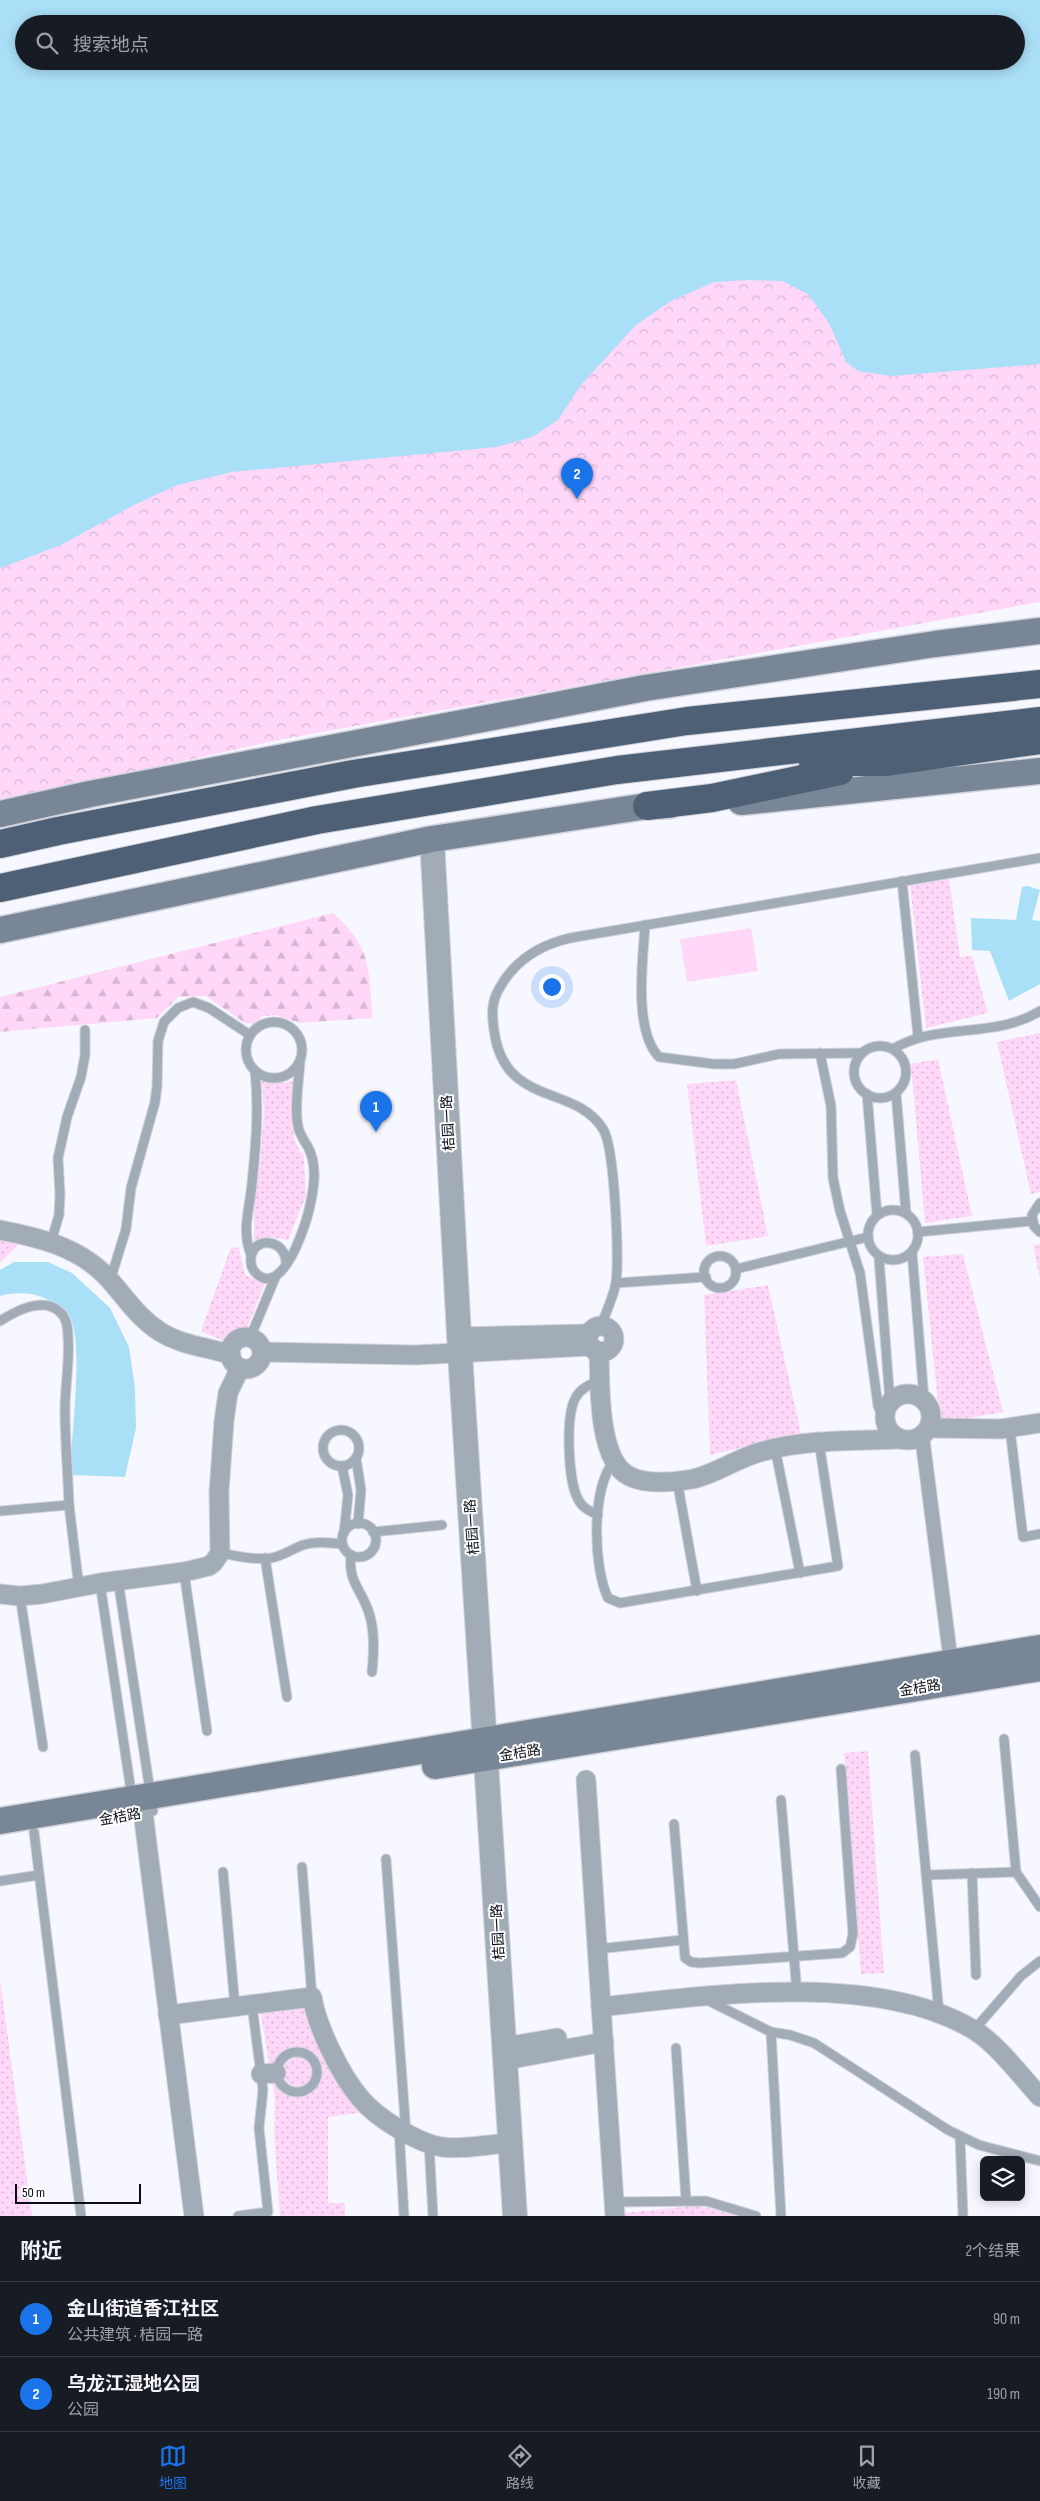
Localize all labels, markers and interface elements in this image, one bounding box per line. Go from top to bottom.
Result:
search box [15,15,1025,70]
icon: search [33,29,61,57]
text: 搜索地点 [73,34,149,57]
pin: 2 [561,458,593,499]
your location [539,974,565,1000]
pin: 1 [360,1091,392,1132]
street label: 桔园一路 [438,1095,458,1151]
street label: 桔园一路 [462,1498,482,1556]
street label: 金桔路 [898,1676,942,1700]
street label: 金桔路 [498,1741,542,1765]
street label: 金桔路 [98,1805,142,1829]
street label: 桔园一路 [488,1904,508,1960]
map controls [980,2156,1025,2201]
button: layers [980,2156,1025,2201]
scale bar [15,2181,141,2204]
text: 50 m [22,2184,45,2201]
text: 附近 [20,2239,62,2264]
text: 2个结果 [965,2242,1020,2261]
text: 金山街道香江社区 [67,2298,219,2321]
text: 1 [33,2310,39,2329]
text: 90 m [993,2310,1020,2329]
text: 公共建筑 · 桔园一路 [67,2326,203,2345]
text: 乌龙江湿地公园 [67,2373,200,2396]
text: 2 [32,2385,40,2404]
text: 190 m [987,2385,1020,2404]
text: 公园 [67,2401,99,2420]
tab: 地图 [159,2442,187,2492]
tab: 路线 [506,2442,534,2492]
tab: 收藏 [853,2442,881,2492]

